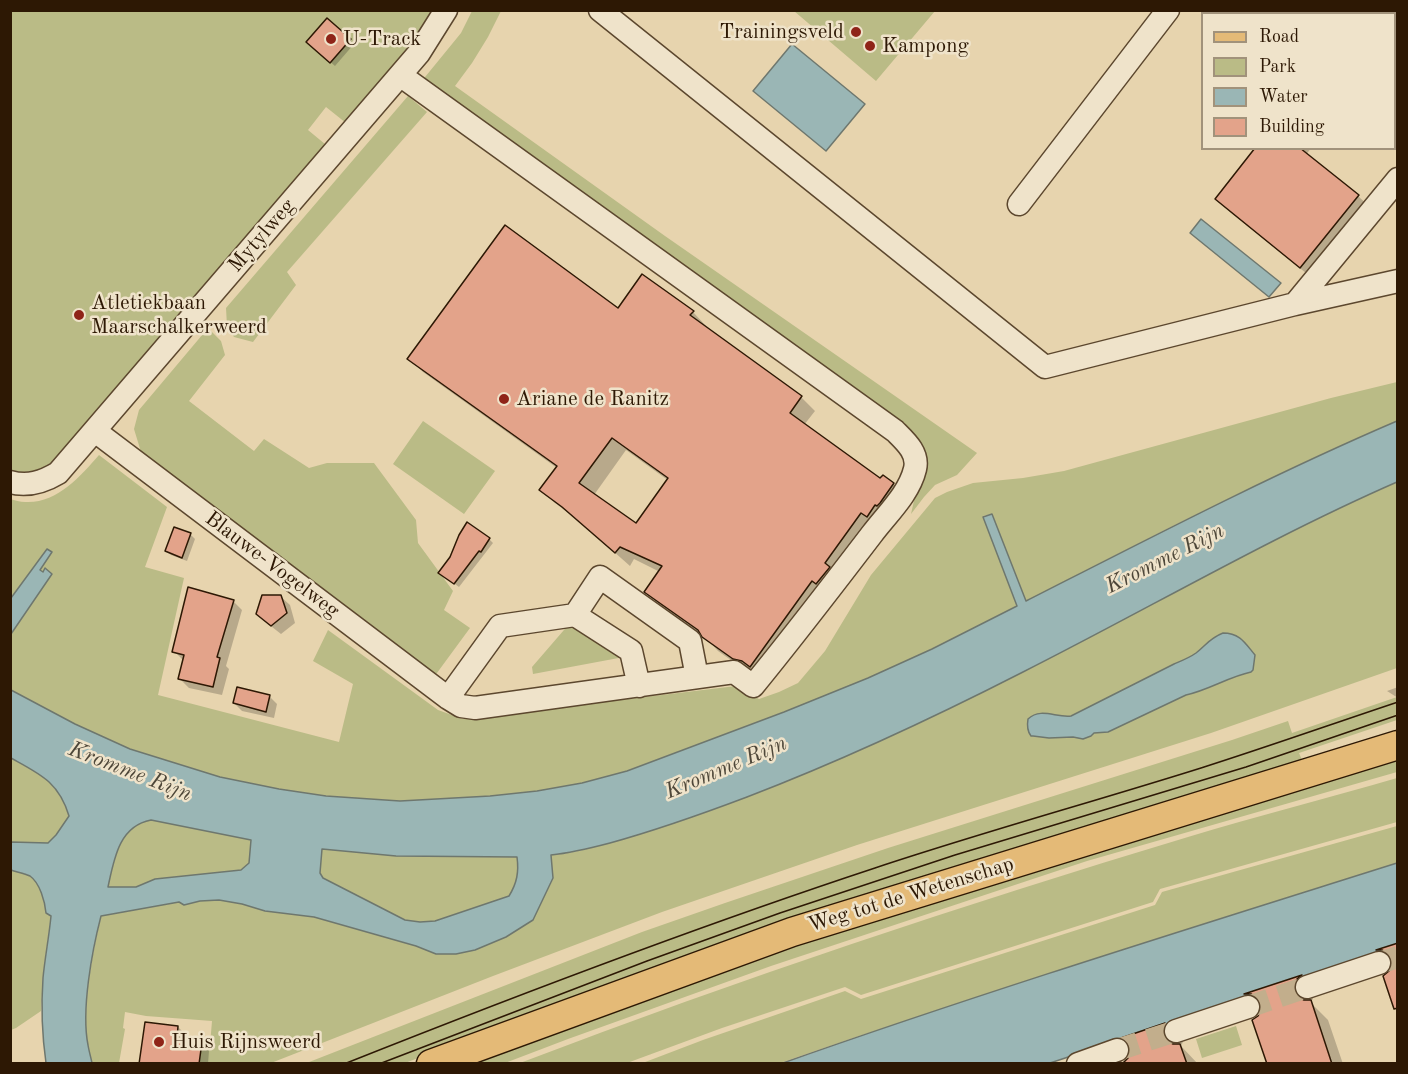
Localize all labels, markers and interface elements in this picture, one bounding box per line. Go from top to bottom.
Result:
legend [1201,12,1396,150]
place label: Trainingsveld [719,19,844,45]
marker: Trainingsveld [849,25,863,39]
place label: U-Track [343,26,421,52]
text: Road [1259,28,1299,46]
marker: U-Track [324,32,338,46]
place label: Kampong [882,33,969,59]
marker: Kampong [863,39,877,53]
text: Park [1259,58,1296,76]
text: Water [1259,88,1308,106]
text: Building [1259,118,1324,136]
street label: Mytylweg [223,194,301,278]
place label: Atletiekbaan Maarschalkerweerd [91,290,267,340]
marker: Atletiekbaan Maarschalkerweerd [72,308,86,322]
place label: Ariane de Ranitz [516,386,669,412]
marker: Ariane de Ranitz [497,392,511,406]
street label: Blauwe-Vogelweg [200,506,344,624]
water label: Kromme Rijn [1101,518,1229,600]
water label: Kromme Rijn [661,730,791,806]
water label: Kromme Rijn [65,736,195,808]
street label: Weg tot de Wetenschap [805,852,1017,938]
place label: Huis Rijnsweerd [171,1029,321,1055]
marker: Huis Rijnsweerd [152,1035,166,1049]

